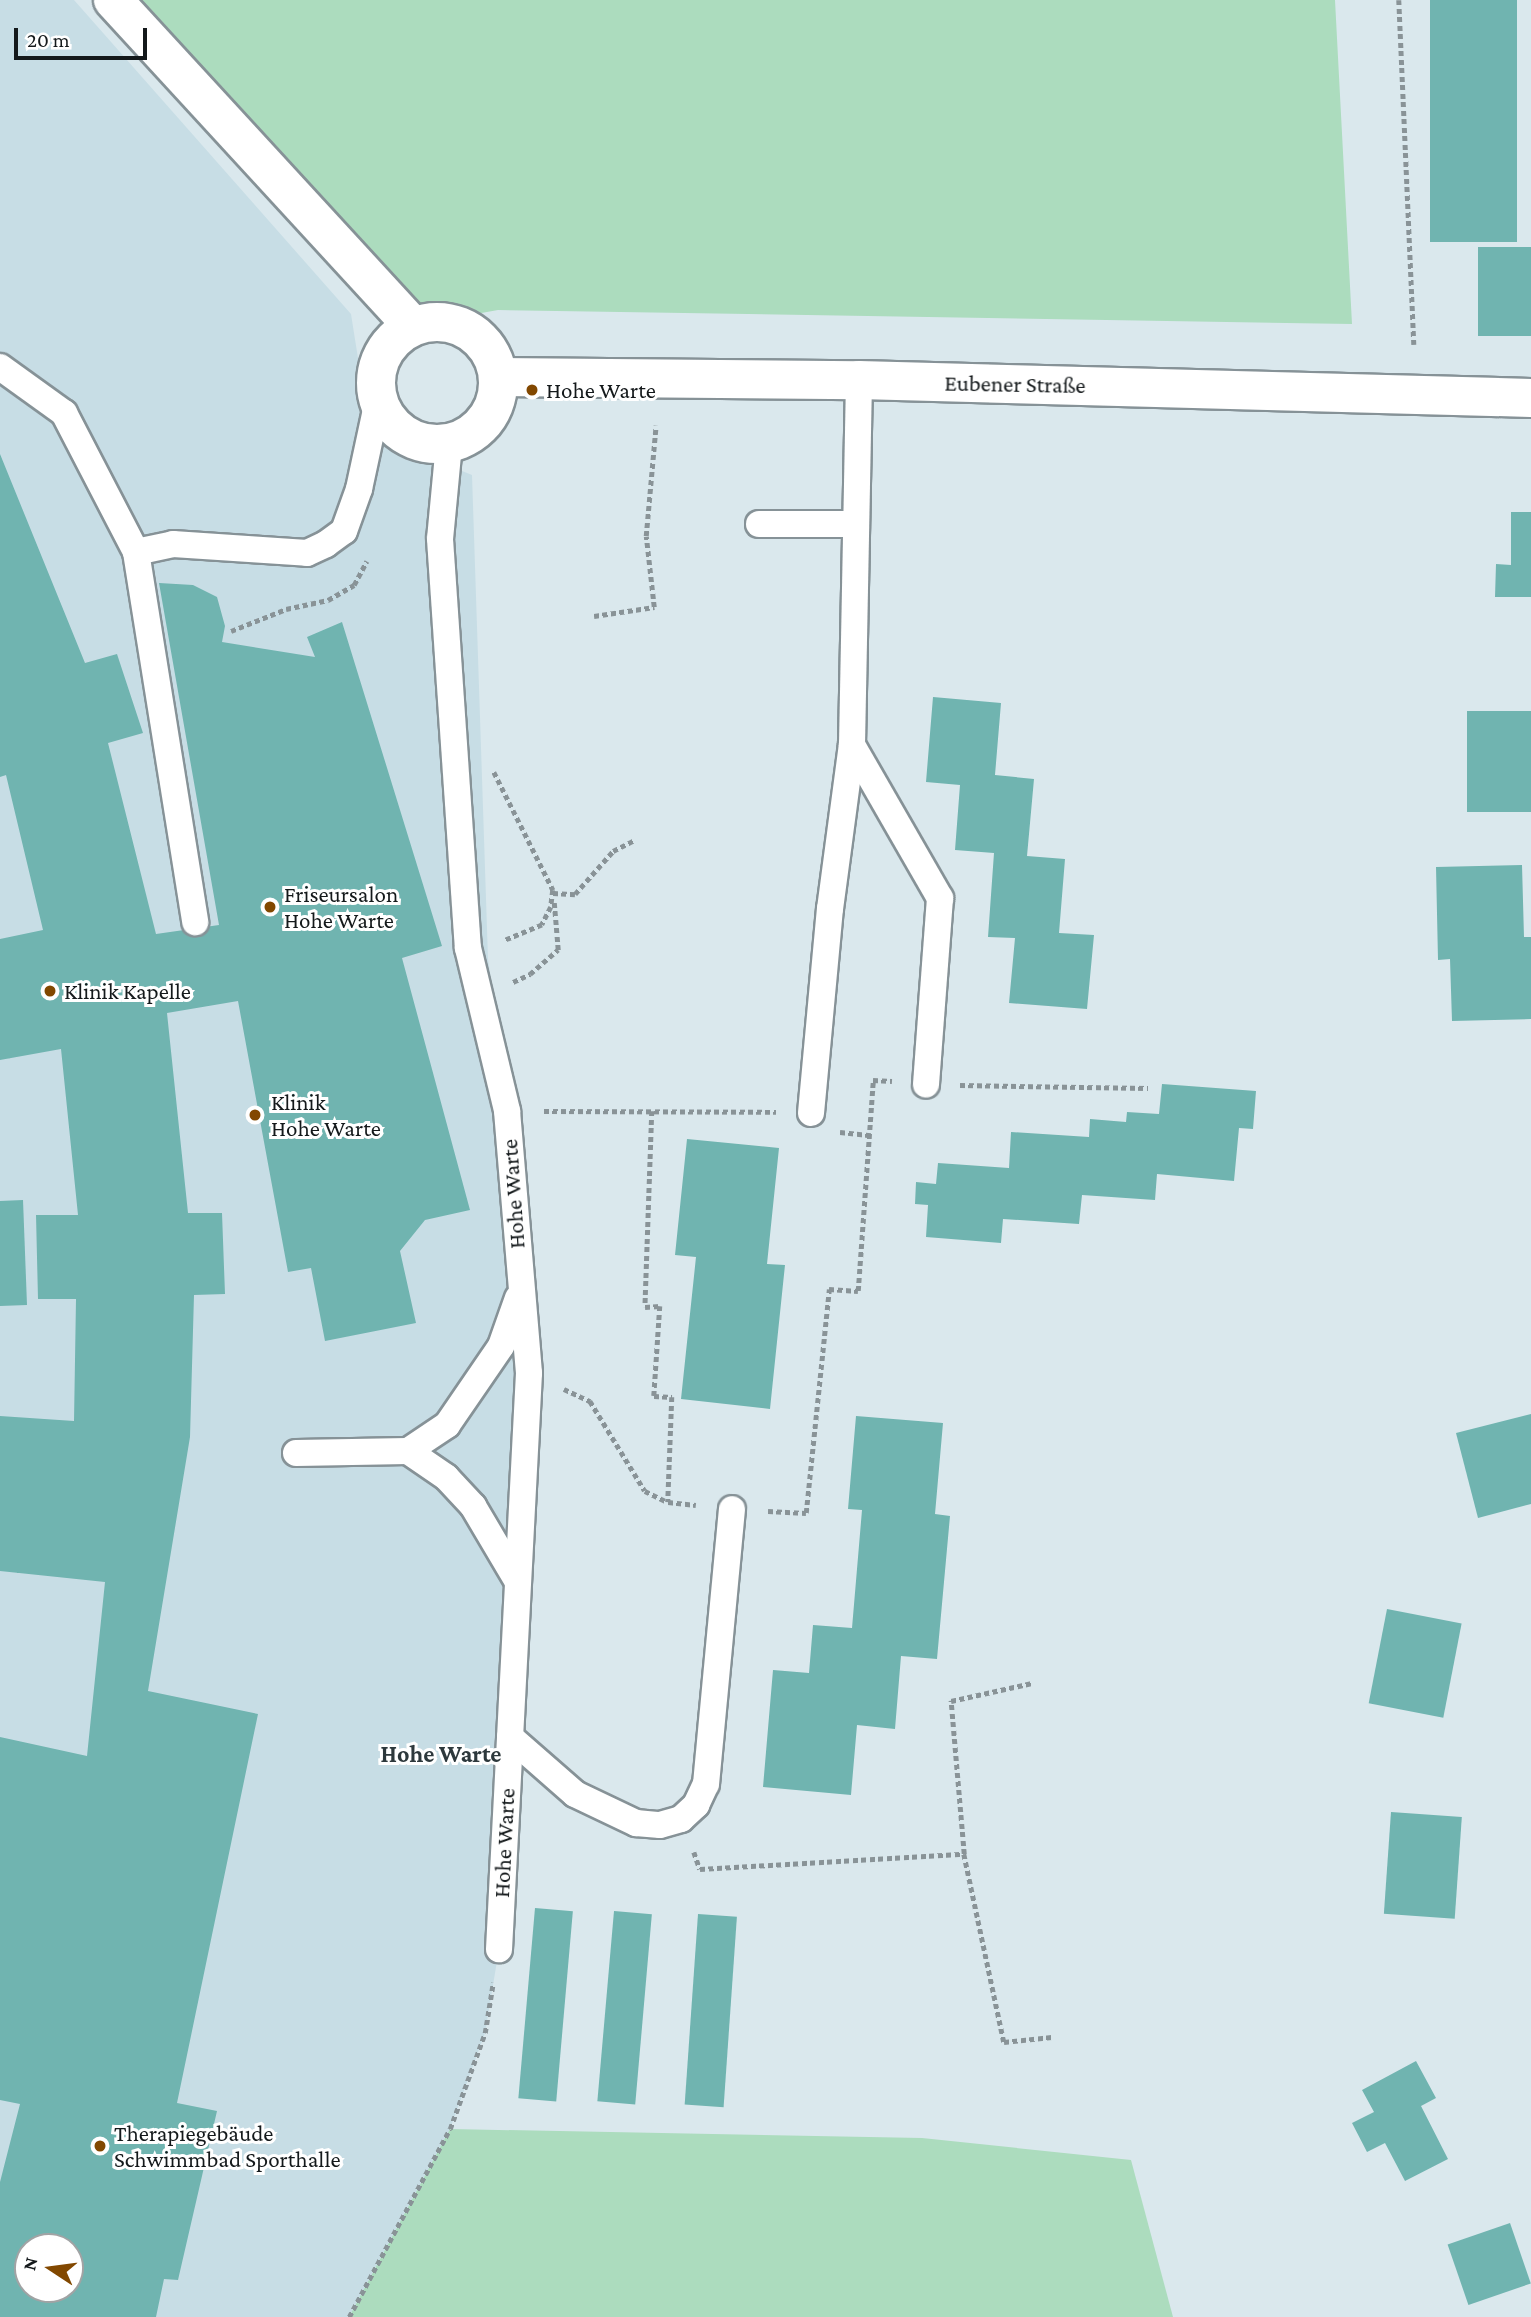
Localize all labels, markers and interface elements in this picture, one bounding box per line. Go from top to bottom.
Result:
scale bar [18,14,150,58]
text: 20 m [27,28,70,52]
street label: Eubener Straße [944,369,1086,399]
place label: Hohe Warte [546,376,656,404]
marker: Hohe Warte [524,382,540,398]
place label: Friseursalon Hohe Warte [284,880,398,934]
marker: Friseursalon Hohe Warte [262,899,278,915]
place label: Klinik Kapelle [64,977,191,1005]
marker: Klinik Kapelle [42,983,58,999]
place label: Klinik Hohe Warte [271,1088,381,1142]
marker: Klinik Hohe Warte [245,1105,265,1125]
street label: Hohe Warte [495,1138,531,1250]
district label: Hohe Warte [380,1740,502,1768]
street label: Hohe Warte [487,1787,521,1899]
place label: Therapiegebäude Schwimmbad Sporthalle [114,2119,341,2173]
marker: Therapiegebäude Schwimmbad Sporthalle [92,2138,108,2154]
north arrow [14,2233,84,2303]
text: N [18,2255,42,2272]

